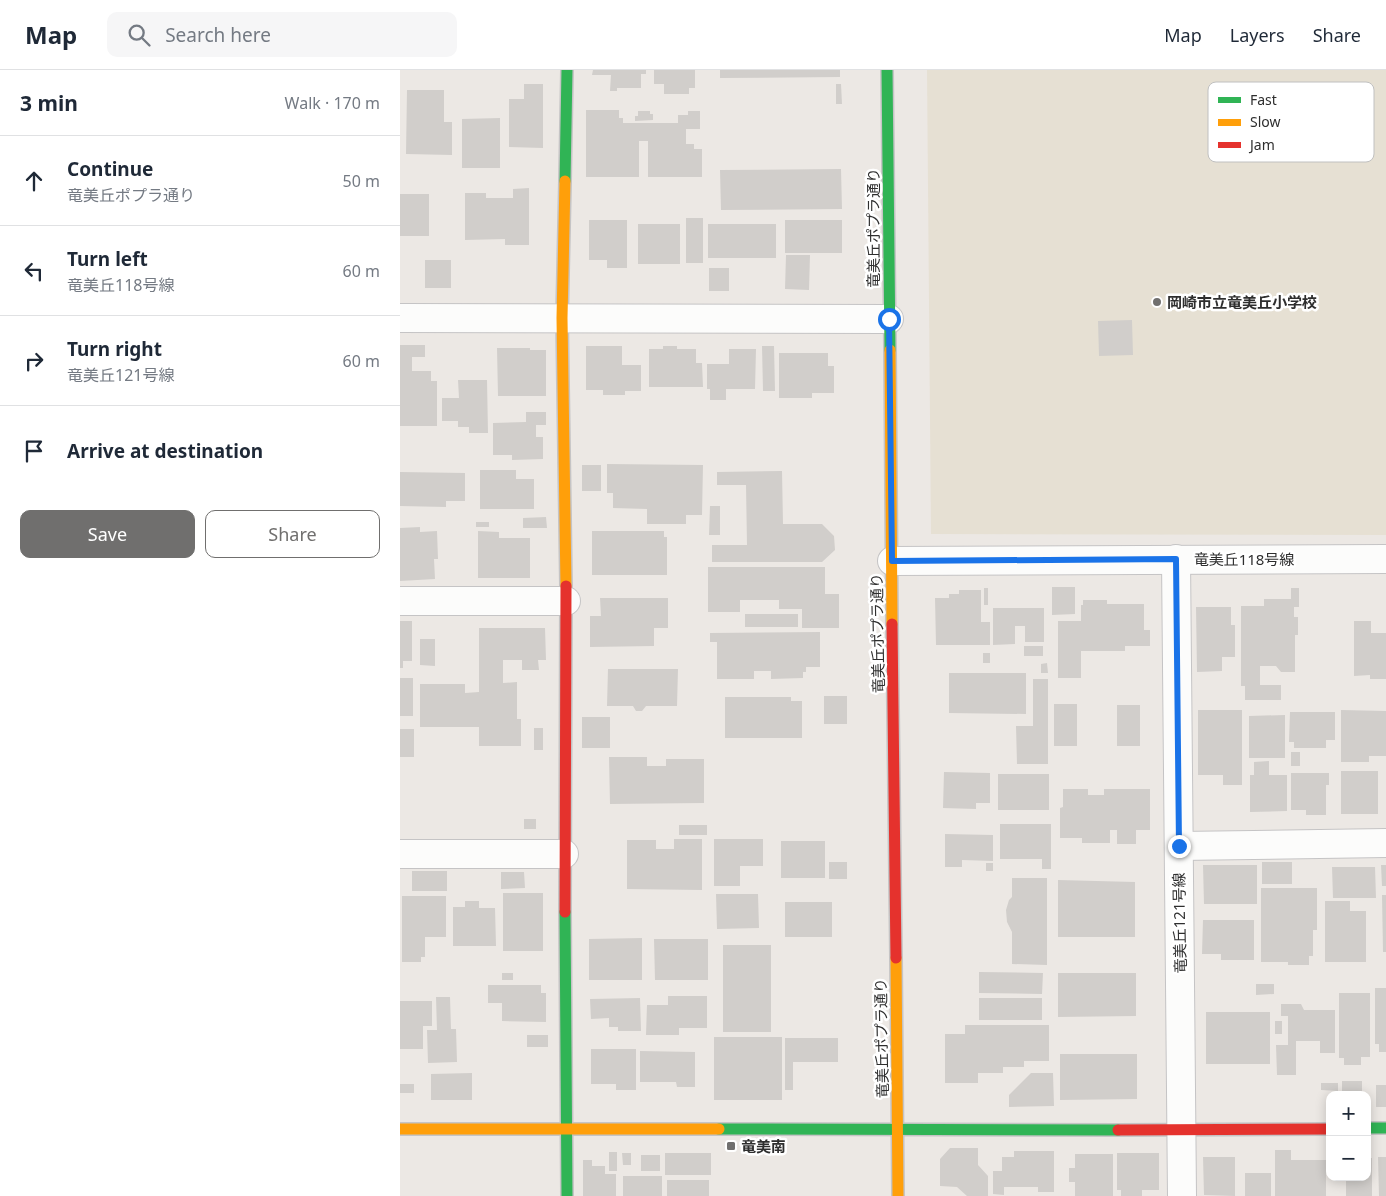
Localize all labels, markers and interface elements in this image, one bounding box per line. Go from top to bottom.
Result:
search box [107,12,457,57]
text: Map [25,18,77,51]
icon: search [125,21,153,49]
text: Search here [165,22,271,48]
text: Map [1164,23,1202,47]
text: Layers [1230,23,1285,47]
text: Share [1313,23,1361,47]
legend [1208,82,1374,162]
text: 3 min [20,89,78,117]
text: Fast [1250,90,1277,109]
text: Walk · 170 m [285,92,380,114]
text: Slow [1250,112,1281,131]
text: Jam [1248,135,1275,154]
text: Continue [67,156,153,182]
icon: ahead [20,167,48,195]
street label: 竜美丘ポプラ通り [863,168,883,288]
text: 50 m [343,170,380,192]
text: 竜美丘ポプラ通り [67,184,195,206]
text: Turn left [67,246,148,272]
icon: left [20,257,48,285]
text: 60 m [343,260,380,282]
text: 竜美丘118号線 [67,274,174,296]
place label: 岡崎市立竜美丘小学校 [1167,292,1317,312]
marker: 岡崎市立竜美丘小学校 [1151,296,1163,308]
route start [878,308,901,331]
text: Turn right [67,336,162,362]
icon: right [20,347,48,375]
text: 60 m [343,350,380,372]
text: 竜美丘121号線 [67,364,174,386]
icon: arrive [20,437,48,465]
text: Arrive at destination [67,438,263,464]
button: Save [20,510,195,558]
button: Share [205,510,380,558]
street label: 竜美丘118号線 [1194,549,1294,569]
street label: 竜美丘ポプラ通り [866,573,888,693]
route end [1168,835,1191,858]
street label: 竜美丘121号線 [1168,872,1190,974]
street label: 竜美丘ポプラ通り [870,978,892,1098]
map controls [1326,1091,1371,1181]
button: + [1326,1091,1371,1136]
place label: 竜美南 [741,1136,786,1156]
button: − [1326,1136,1371,1181]
marker: 竜美南 [725,1140,737,1152]

